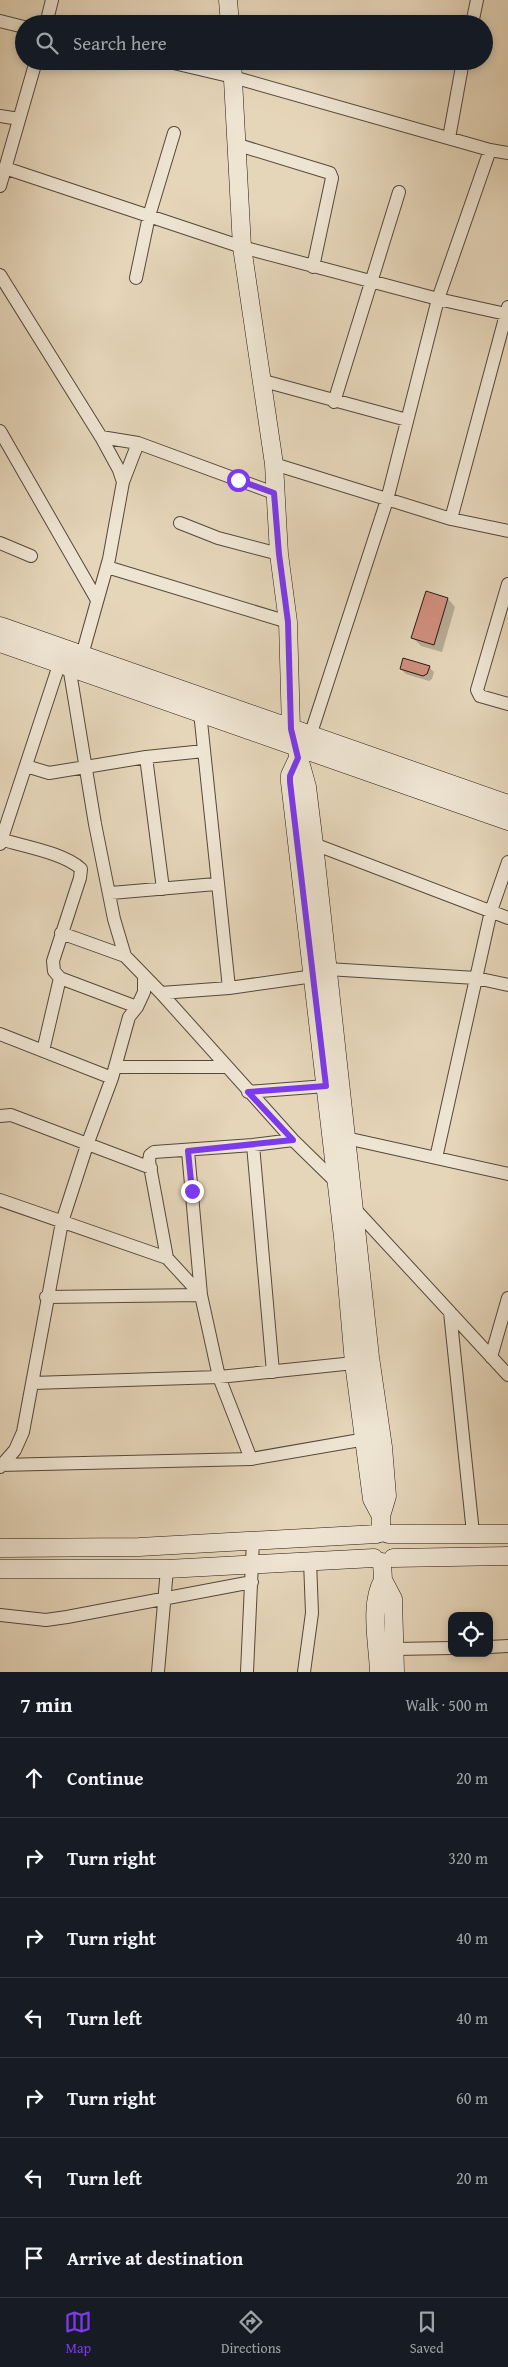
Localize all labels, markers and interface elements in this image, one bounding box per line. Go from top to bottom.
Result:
search box [15,15,493,70]
icon: search [33,29,61,57]
text: Search here [73,29,167,57]
route start [227,469,250,492]
route end [181,1180,204,1203]
map controls [448,1612,493,1657]
button: locate [448,1612,493,1657]
text: 7 min [20,1689,72,1720]
text: Walk · 500 m [405,1693,488,1717]
icon: ahead [20,1764,48,1792]
text: Continue [67,1764,144,1792]
text: 20 m [456,1766,488,1790]
icon: right [20,1844,48,1872]
text: Turn right [67,1844,156,1872]
text: 320 m [448,1846,488,1870]
icon: right [20,1924,48,1952]
text: Turn right [67,1924,156,1952]
text: 40 m [456,1926,488,1950]
icon: left [20,2004,48,2032]
text: Turn left [67,2004,142,2032]
text: 40 m [456,2006,488,2030]
icon: right [20,2084,48,2112]
text: Turn right [67,2084,156,2112]
text: 60 m [456,2086,488,2110]
icon: left [20,2164,48,2192]
text: Turn left [67,2164,142,2192]
text: 20 m [456,2166,488,2190]
icon: arrive [20,2244,48,2272]
text: Arrive at destination [67,2244,243,2272]
tab: Map [64,2308,92,2358]
tab: Directions [221,2308,281,2358]
tab: Saved [410,2308,444,2358]

